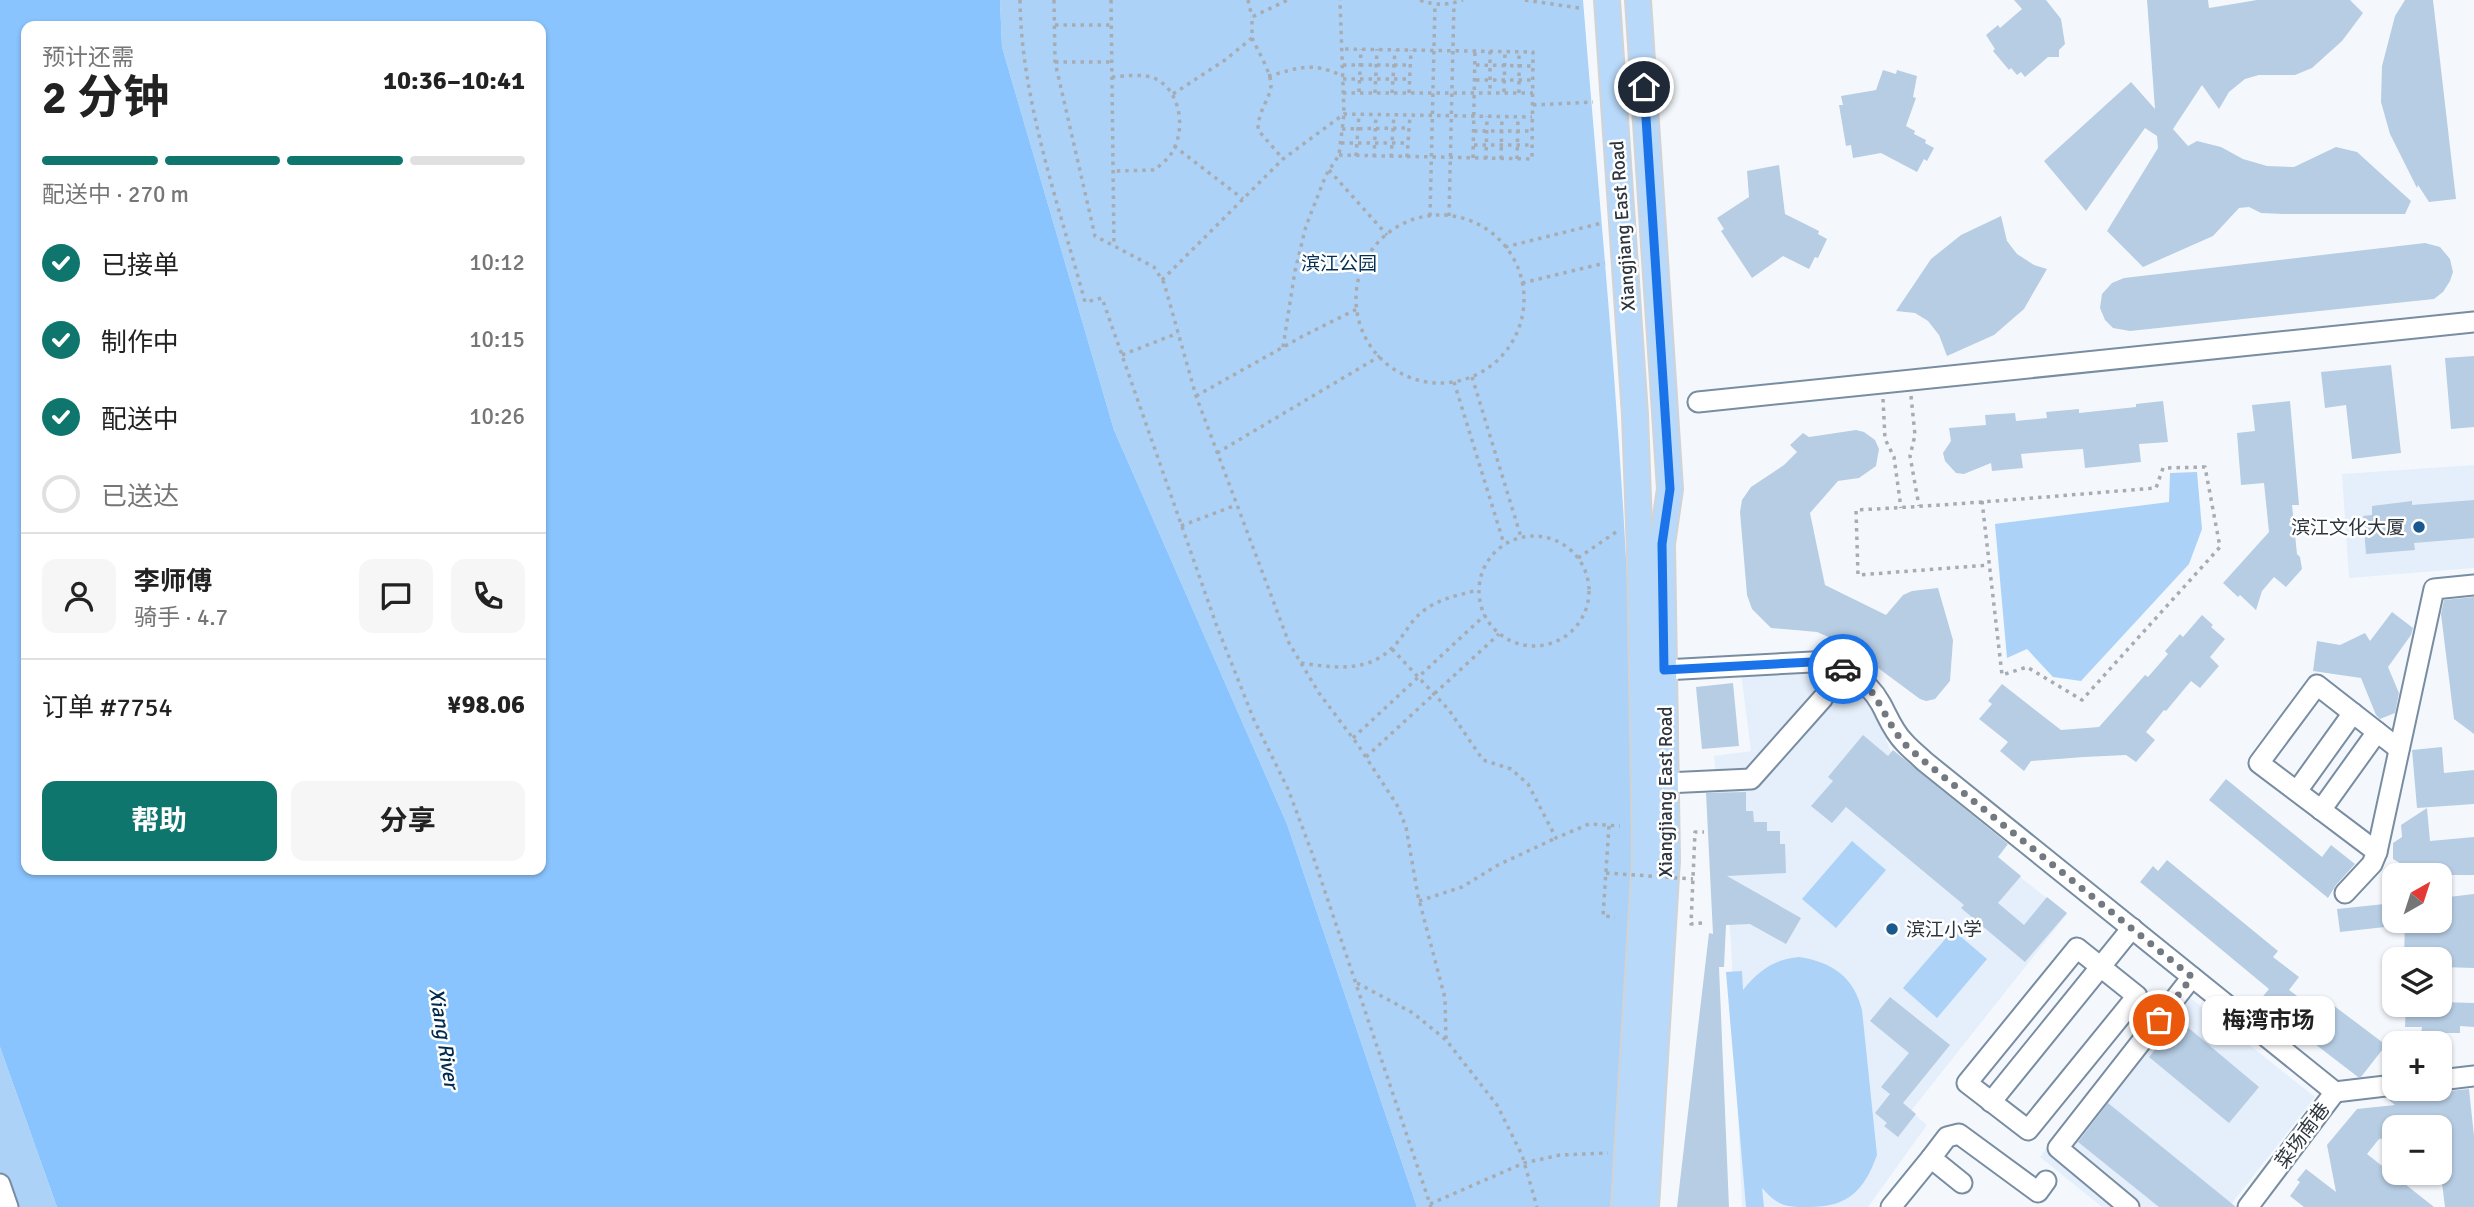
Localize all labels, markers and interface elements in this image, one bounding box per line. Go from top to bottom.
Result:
text: 预计还需 [42,43,134,72]
pin [1614,57,1674,117]
text: 10:36–10:41 [383,65,525,97]
icon: home [1625,68,1663,106]
text: 2 分钟 [42,70,169,126]
street label: Xiangjiang East Road [1605,140,1641,312]
text: 配送中 · 270 m [42,180,189,209]
icon: check [42,244,80,282]
text: 10:12 [469,248,525,277]
text: 已接单 [101,250,179,282]
park label: 滨江公园 [1301,252,1377,276]
icon: check [42,321,80,359]
text: 10:15 [469,325,525,354]
text: 制作中 [101,327,179,359]
icon: check [42,398,80,436]
text: 10:26 [469,402,525,431]
text: 配送中 [101,404,179,436]
text: 已送达 [101,481,179,513]
place label: 滨江文化大厦 [2291,516,2405,540]
marker: 滨江文化大厦 [2411,519,2427,535]
button: person [42,559,116,633]
button: chat [359,559,433,633]
button: phone [451,559,525,633]
text: 李师傅 [134,566,212,598]
text: 骑手 · 4.7 [134,603,228,632]
courier [1808,634,1878,704]
icon: car [1824,650,1862,688]
text: ¥98.06 [447,689,525,721]
text: 订单 #7754 [42,692,173,724]
street label: Xiangjiang East Road [1654,707,1678,877]
button: 帮助 [42,781,277,861]
button: 分享 [291,781,525,861]
north arrow [2382,863,2452,933]
map controls [2382,863,2452,1185]
place label: 滨江小学 [1906,918,1982,942]
marker: 滨江小学 [1884,921,1900,937]
button: layers [2382,947,2452,1017]
water label: Xiang River [423,986,465,1093]
pin [2129,990,2189,1050]
callout: 梅湾市场 [2201,996,2334,1044]
icon: bag [2140,1001,2178,1039]
text: 梅湾市场 [2223,1006,2315,1035]
button: + [2382,1031,2452,1101]
street label: 菜场南巷 [2270,1098,2335,1173]
button: − [2382,1115,2452,1185]

